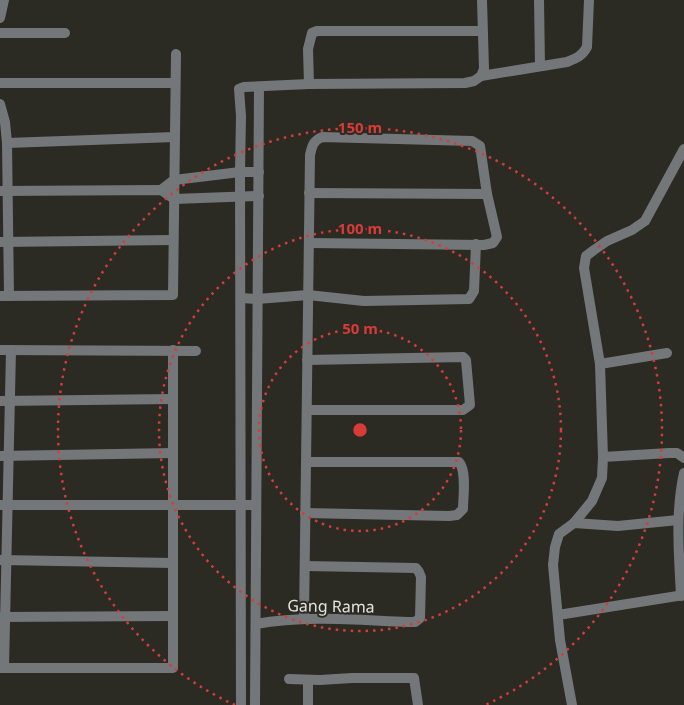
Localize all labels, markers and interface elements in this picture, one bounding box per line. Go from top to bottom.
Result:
text: 150 m [338,117,382,137]
text: 100 m [338,218,382,238]
text: 50 m [342,318,378,338]
centre of rings [351,421,369,439]
street label: Gang Rama [287,594,375,618]

